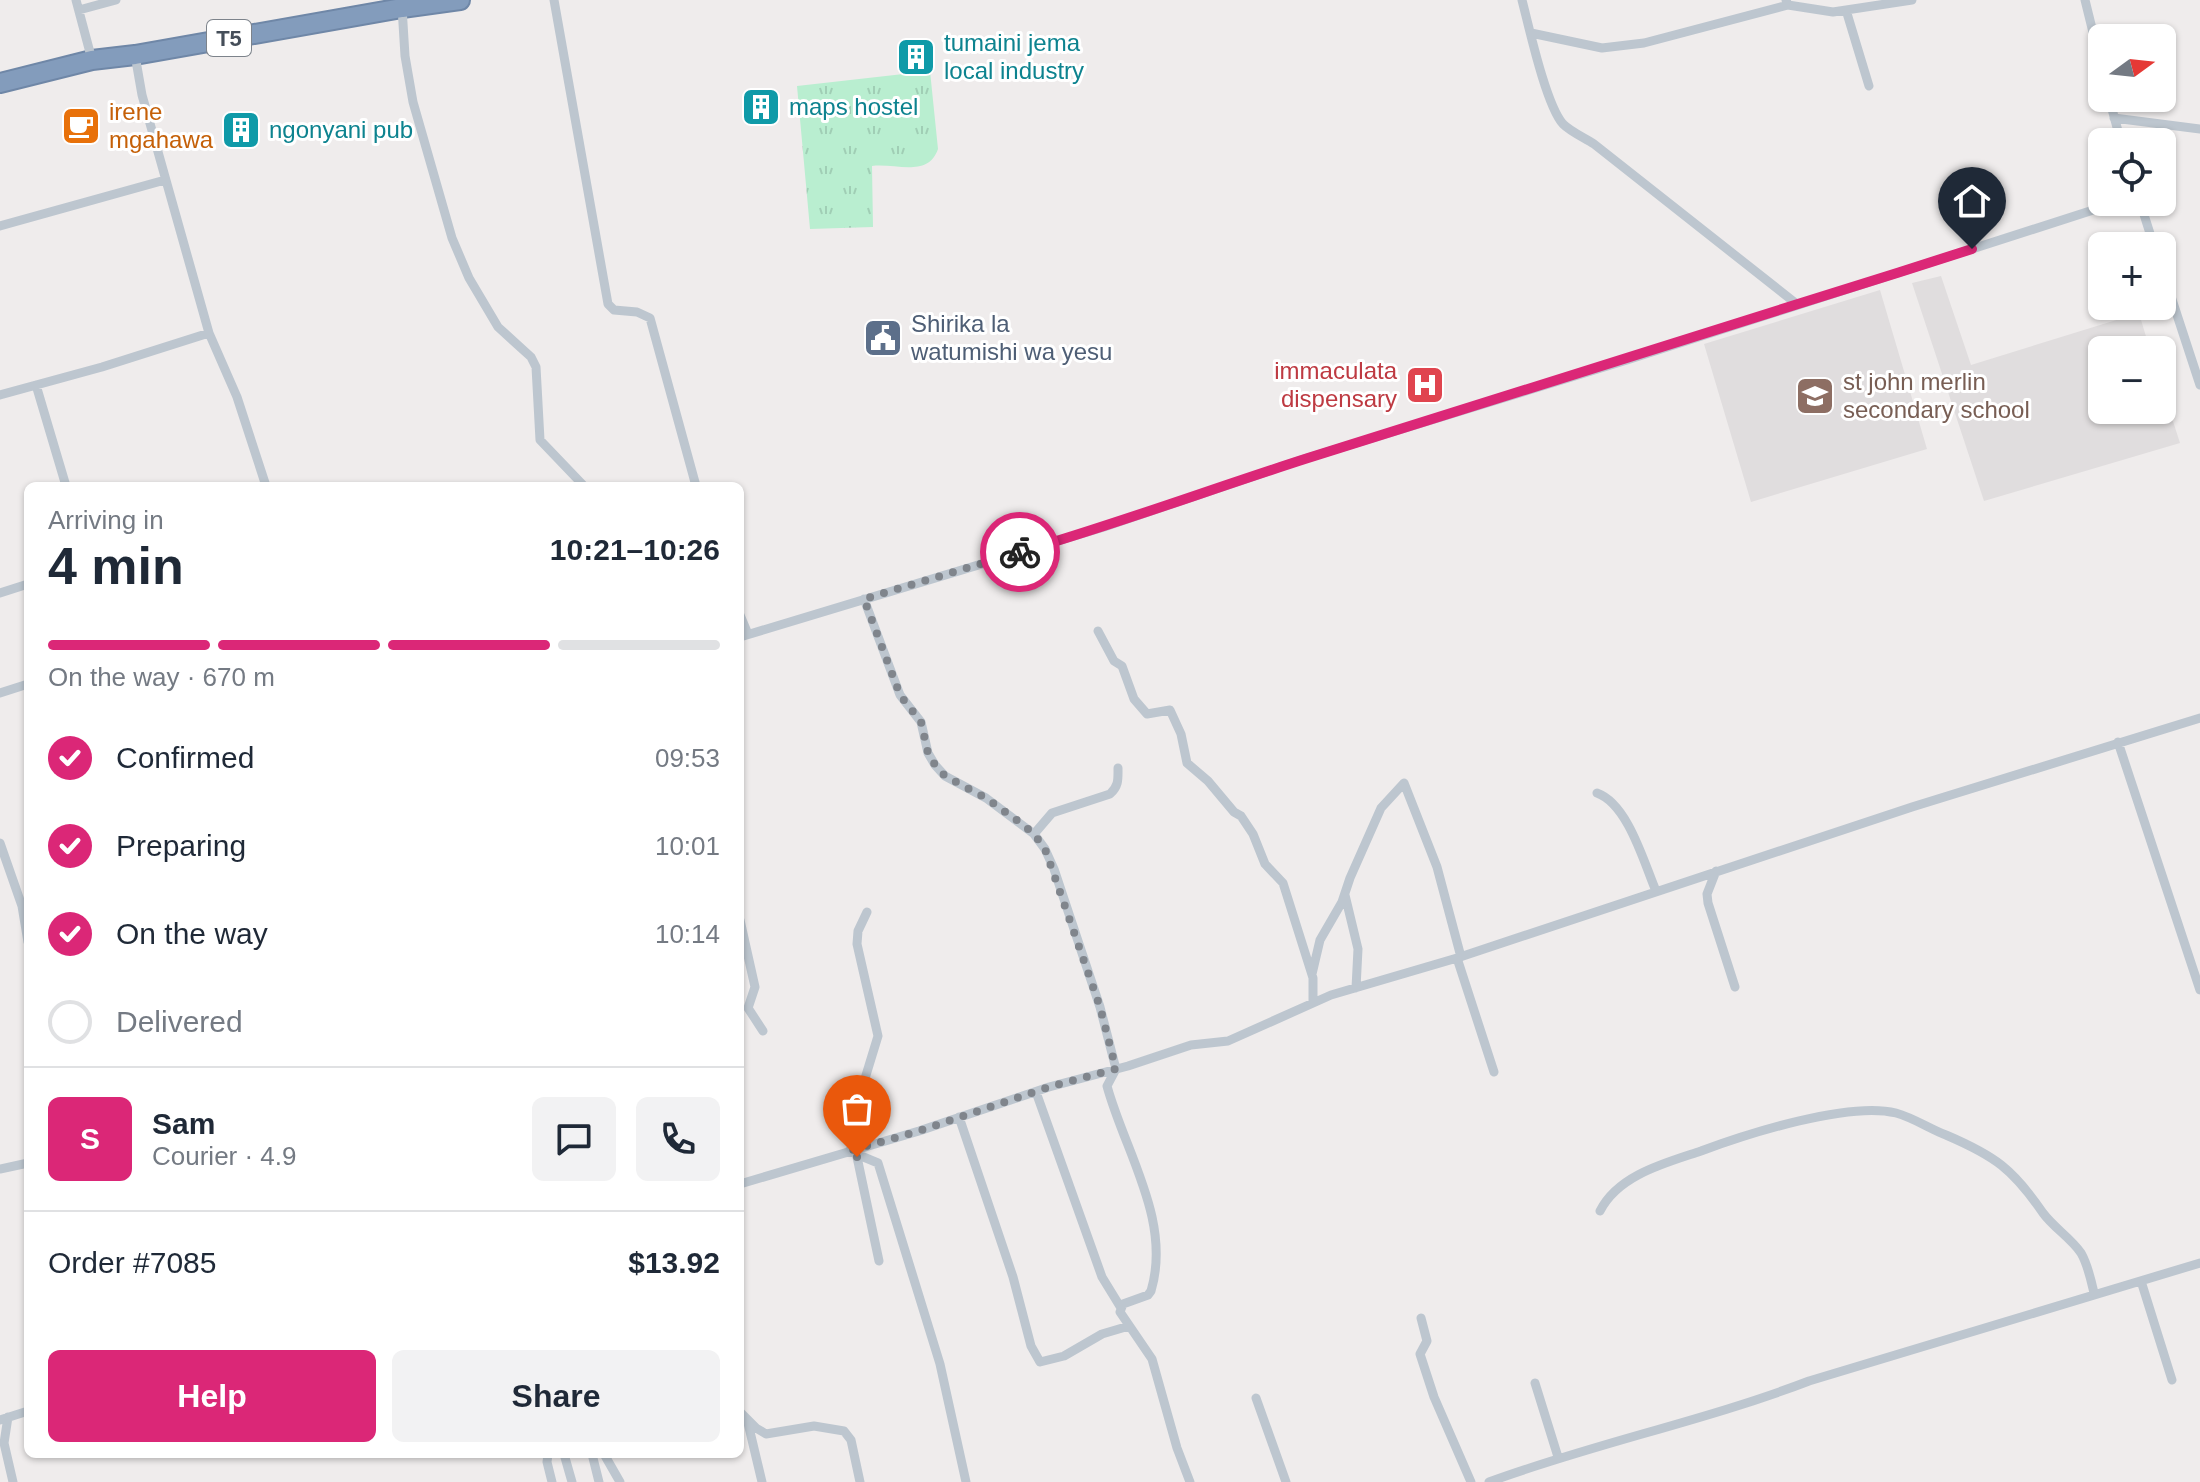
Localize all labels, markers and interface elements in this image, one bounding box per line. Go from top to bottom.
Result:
road number: T5 [207,20,251,56]
north arrow [2088,24,2176,112]
map controls [2088,24,2176,424]
place label: tumaini jema local industry [944,29,1084,84]
building icon: tumaini jema local industry [895,36,937,78]
building icon: maps hostel [740,86,782,128]
place label: maps hostel [789,93,918,120]
place label: irene mgahawa [109,98,214,153]
cafe icon: irene mgahawa [60,105,102,147]
building icon: ngonyani pub [220,109,262,151]
place label: ngonyani pub [269,116,413,143]
button: locate [2088,128,2176,216]
pin [1938,167,2006,249]
icon: home [1950,179,1994,223]
button: + [2088,232,2176,320]
place label: Shirika la watumishi wa yesu [910,310,1112,365]
public building icon: Shirika la watumishi wa yesu [862,317,904,359]
button: − [2088,336,2176,424]
place label: immaculata dispensary [1274,357,1398,412]
hospital icon: immaculata dispensary [1404,364,1446,406]
place label: st john merlin secondary school [1843,368,2030,423]
school or university icon: st john merlin secondary school [1794,375,1836,417]
text: Arriving in [48,505,164,535]
courier [980,512,1060,592]
icon: bike [998,530,1042,574]
text: 10:21–10:26 [550,533,720,566]
text: 4 min [48,537,184,595]
text: On the way · 670 m [48,662,275,692]
icon: check [48,736,92,780]
text: Confirmed [116,741,254,774]
text: 09:53 [655,743,720,773]
icon: check [48,824,92,868]
text: Preparing [116,829,246,862]
text: 10:01 [655,831,720,861]
icon: check [48,912,92,956]
text: On the way [116,917,268,950]
text: 10:14 [655,919,720,949]
text: Delivered [116,1005,243,1038]
pin [823,1075,891,1157]
icon: bag [835,1087,879,1131]
button: chat [532,1097,616,1181]
button: phone [636,1097,720,1181]
text: Sam [152,1107,215,1140]
text: S [80,1122,100,1155]
text: Courier · 4.9 [152,1141,297,1171]
text: Order #7085 [48,1246,216,1279]
text: $13.92 [628,1246,720,1279]
button: Help [48,1350,376,1442]
button: Share [392,1350,720,1442]

